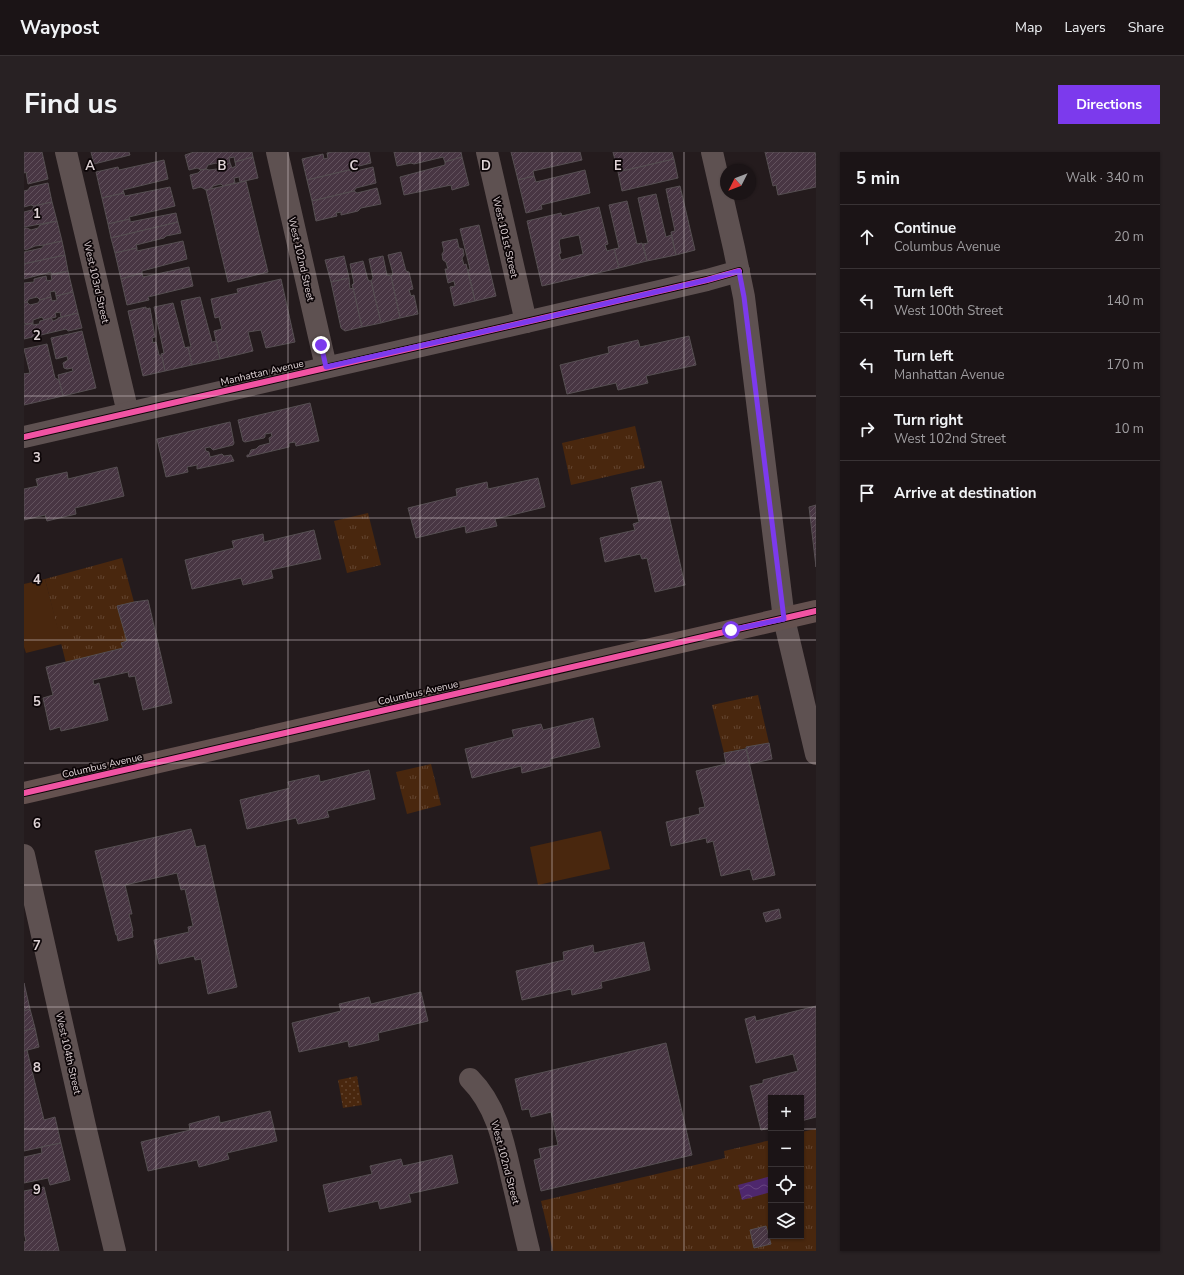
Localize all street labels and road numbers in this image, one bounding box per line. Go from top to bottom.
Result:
street label: West 101st Street [489,195,521,280]
street label: West 102nd Street [285,216,318,303]
street label: West 103rd Street [80,240,112,325]
street label: Manhattan Avenue [219,357,305,389]
street label: Columbus Avenue [377,677,460,709]
street label: Columbus Avenue [61,750,144,782]
street label: West 104th Street [52,1011,84,1096]
street label: West 102nd Street [487,1119,523,1206]

